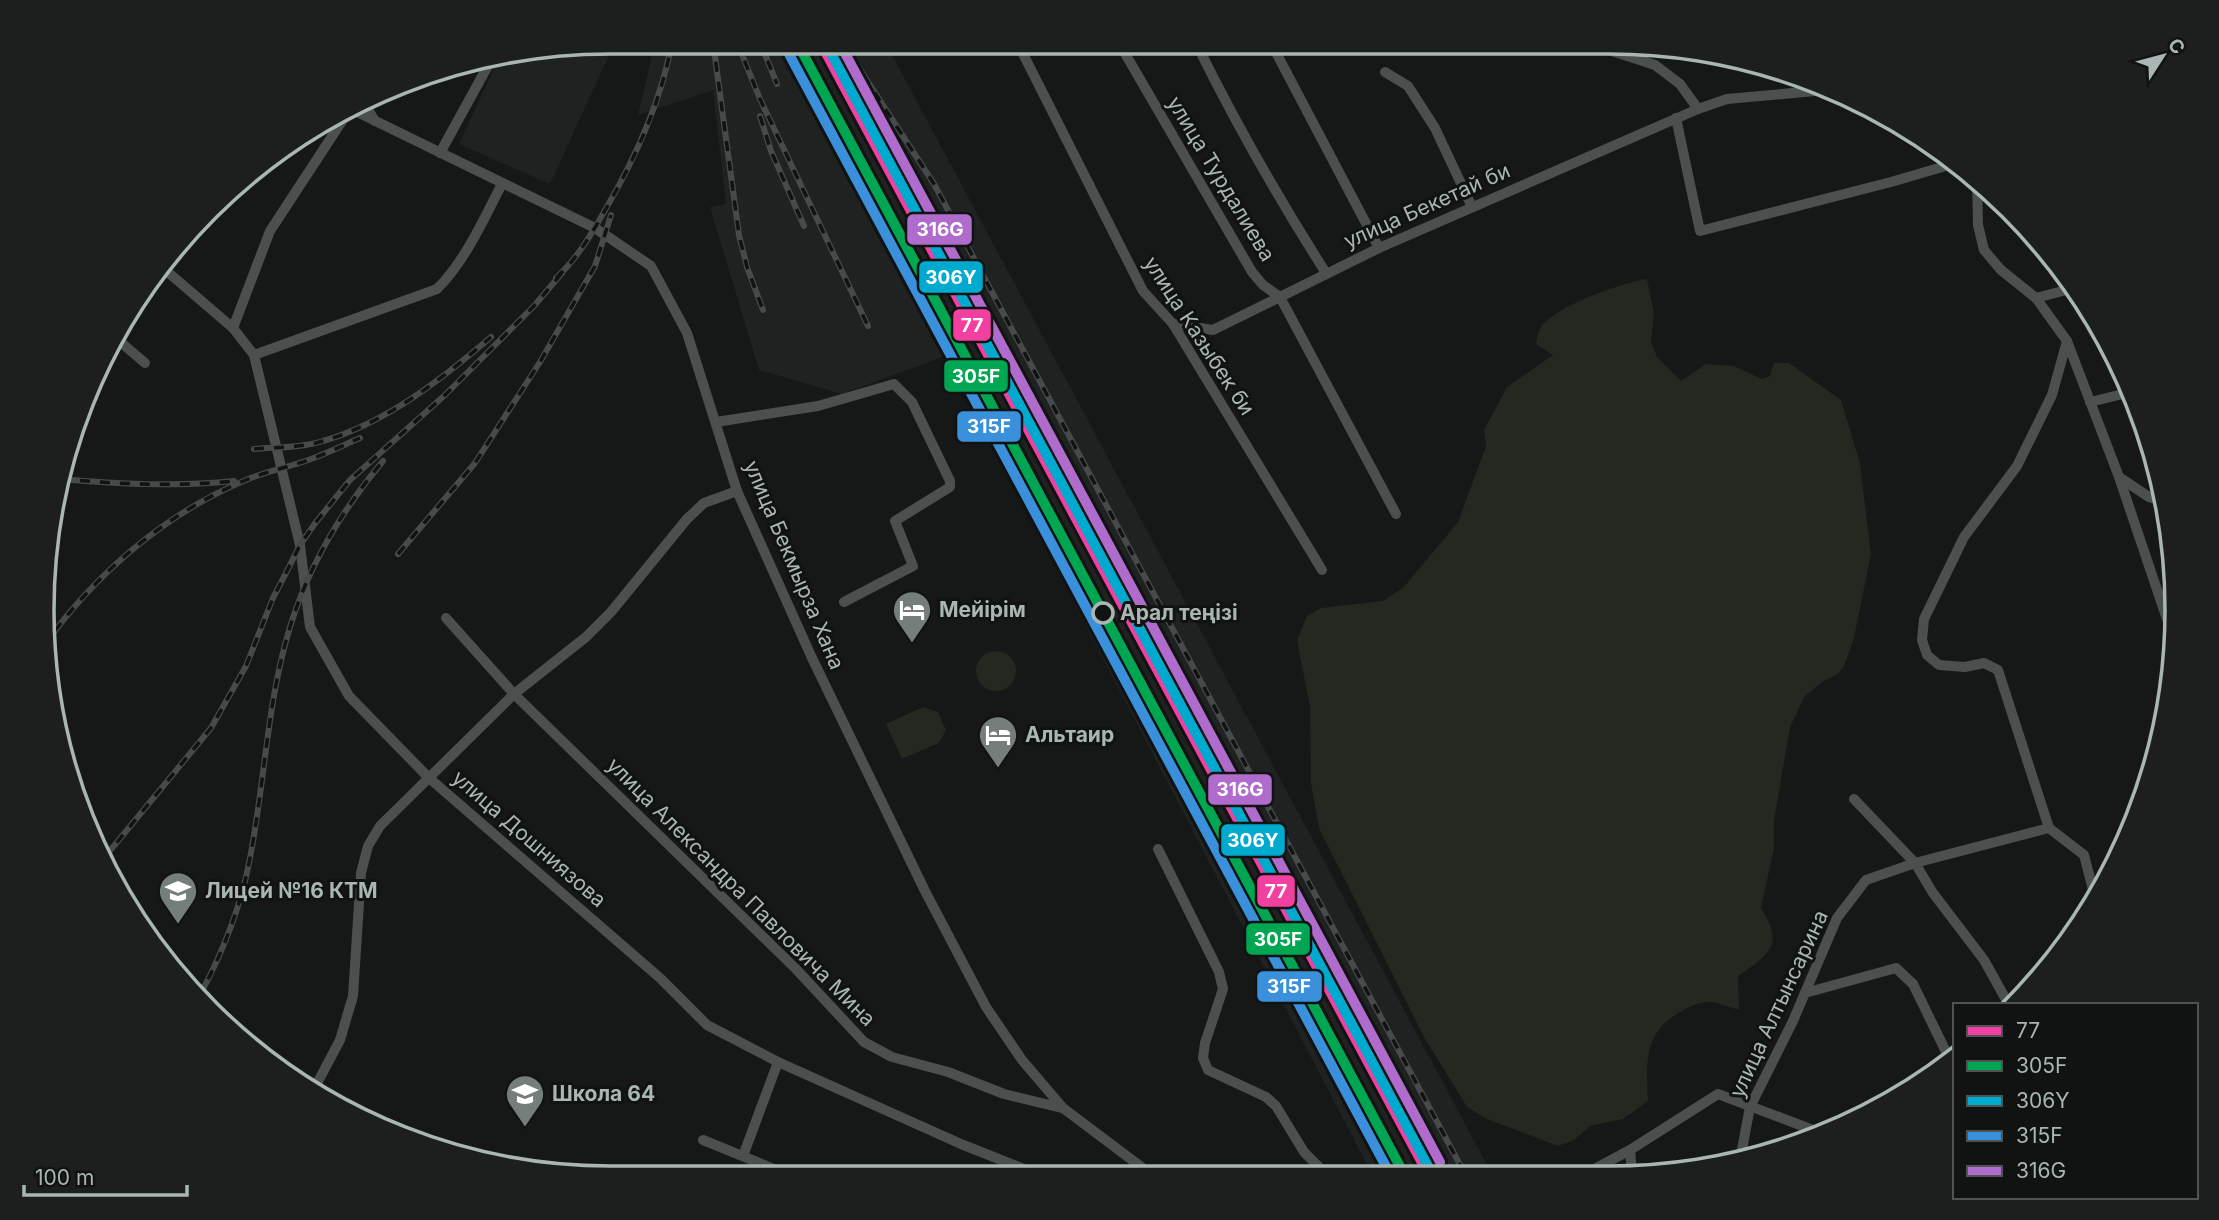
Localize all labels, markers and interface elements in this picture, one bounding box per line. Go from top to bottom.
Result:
north arrow [2128,21,2198,91]
text: С [2163,34,2190,59]
street label: улица Турдалиева [1162,92,1281,266]
street label: улица Бекетай би [1340,158,1514,253]
line badge: 316G [906,213,973,246]
text: 316G [916,218,964,241]
street label: улица Казыбек би [1139,252,1260,420]
line badge: 306Y [918,260,984,294]
text: 306Y [925,266,977,289]
line badge: 77 [952,308,992,342]
text: 77 [961,314,983,337]
line badge: 305F [943,359,1009,393]
text: 305F [952,365,1000,388]
line badge: 315F [956,410,1022,443]
text: 315F [967,415,1011,438]
street label: улица Бекмырза Хана [739,457,850,673]
hotel icon: Мейірім [891,589,933,644]
place label: Мейірім [939,597,1026,622]
place label: Арал теңізі [1120,600,1238,625]
marker: Арал теңізі [1092,602,1114,624]
hotel icon: Альтаир [977,714,1019,769]
place label: Альтаир [1025,722,1114,747]
street label: улица Александра Павловича Мина [602,752,881,1031]
street label: улица Дошниязова [447,765,611,912]
line badge: 316G [1207,773,1273,806]
text: 316G [1216,778,1264,801]
line badge: 306Y [1220,823,1286,857]
text: 306Y [1227,829,1279,852]
school or university icon: Лицей №16 КТМ [157,870,199,925]
line badge: 77 [1256,874,1296,908]
place label: Лицей №16 КТМ [205,878,378,903]
text: 77 [1265,880,1287,903]
street label: улица Алтынсарина [1724,906,1833,1101]
line badge: 305F [1245,922,1311,956]
text: 305F [1254,928,1302,951]
line badge: 315F [1256,970,1323,1003]
text: 315F [1267,975,1311,998]
legend [1953,1003,2198,1199]
text: 77 [2016,1018,2040,1043]
text: 305F [2016,1053,2067,1078]
school or university icon: Школа 64 [504,1073,546,1128]
place label: Школа 64 [552,1081,655,1106]
text: 306Y [2016,1088,2070,1113]
text: 315F [2016,1123,2063,1148]
scale bar [24,1154,187,1198]
text: 316G [2016,1158,2066,1183]
text: 100 m [35,1165,94,1190]

